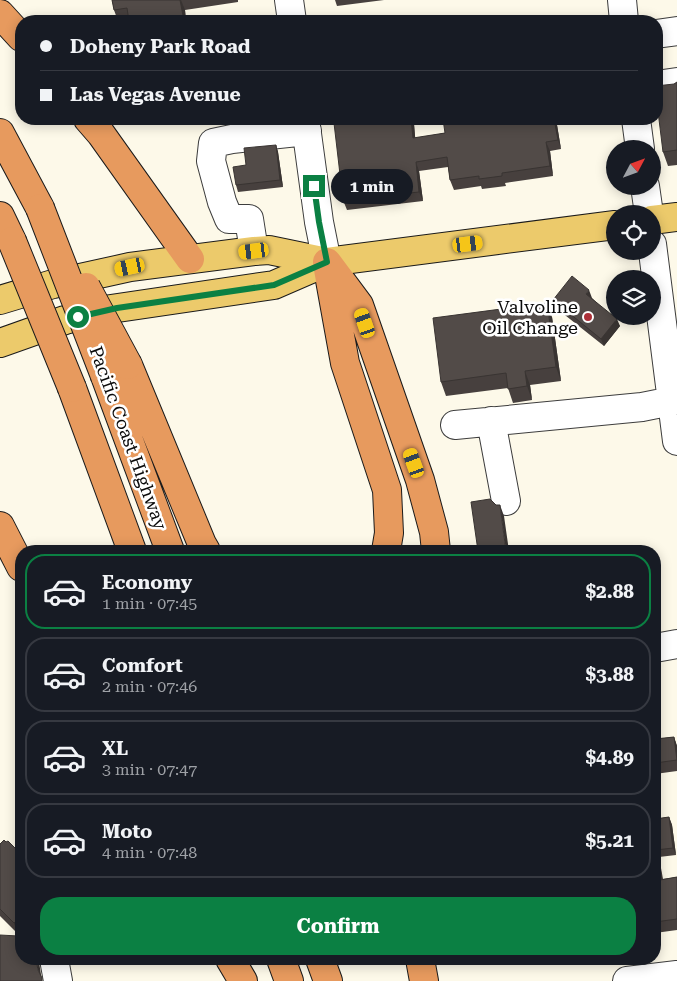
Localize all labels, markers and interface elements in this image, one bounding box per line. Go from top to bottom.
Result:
text: Doheny Park Road [70,35,250,58]
text: Las Vegas Avenue [70,83,241,106]
north arrow [606,140,661,195]
map controls [606,140,661,325]
callout: 1 min [332,168,414,204]
route end [303,175,325,197]
text: 1 min [350,177,394,196]
button: locate [606,205,661,260]
car [452,235,483,253]
car [238,242,269,260]
car [113,257,146,277]
button: layers [606,270,661,325]
place label: Valvoline Oil Change [482,296,578,338]
route start [67,306,89,328]
car [353,306,376,340]
marker: Valvoline Oil Change [582,311,594,323]
street label: Pacific Coast Highway [85,343,172,533]
car [401,446,426,480]
icon: car [42,569,87,614]
text: Economy [102,571,192,594]
text: $2.88 [585,580,634,603]
text: 1 min · 07:45 [102,594,197,613]
icon: car [42,652,87,697]
text: Comfort [102,654,183,677]
text: $3.88 [585,663,634,686]
text: 2 min · 07:46 [102,677,197,696]
icon: car [42,735,87,780]
text: XL [102,737,128,760]
text: $4.89 [585,746,634,769]
text: 3 min · 07:47 [102,760,197,779]
icon: car [42,818,87,863]
text: Moto [102,820,152,843]
text: $5.21 [585,829,634,852]
text: 4 min · 07:48 [102,843,197,862]
button: Confirm [40,897,636,955]

